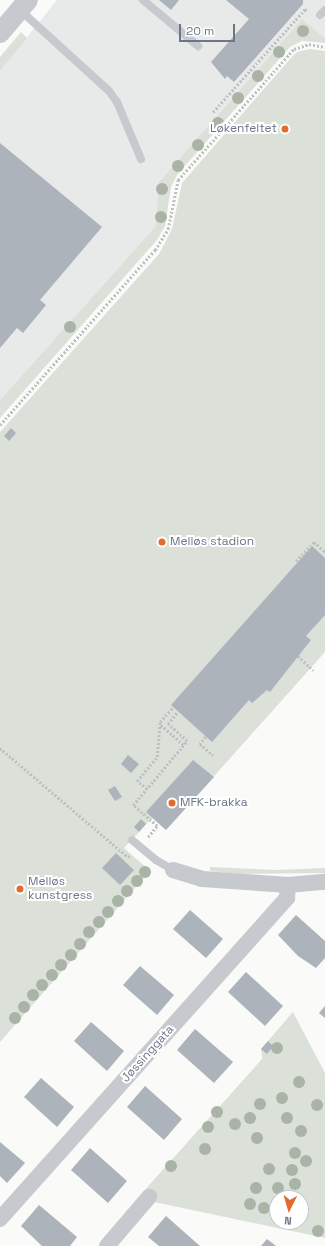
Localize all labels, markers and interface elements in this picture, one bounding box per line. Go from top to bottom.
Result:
scale bar [181,16,237,42]
text: 20 m [186,23,214,39]
place label: Løkenfeltet [210,122,277,136]
marker: Løkenfeltet [280,124,290,134]
place label: Melløs stadion [170,535,254,549]
marker: Melløs stadion [157,537,167,547]
place label: MFK-brakka [180,796,248,810]
marker: MFK-brakka [167,798,177,808]
place label: Melløs kunstgress [28,875,92,903]
marker: Melløs kunstgress [15,884,25,894]
street label: Jøssinggata [119,1023,177,1085]
north arrow [269,1190,309,1230]
text: N [284,1214,292,1228]

